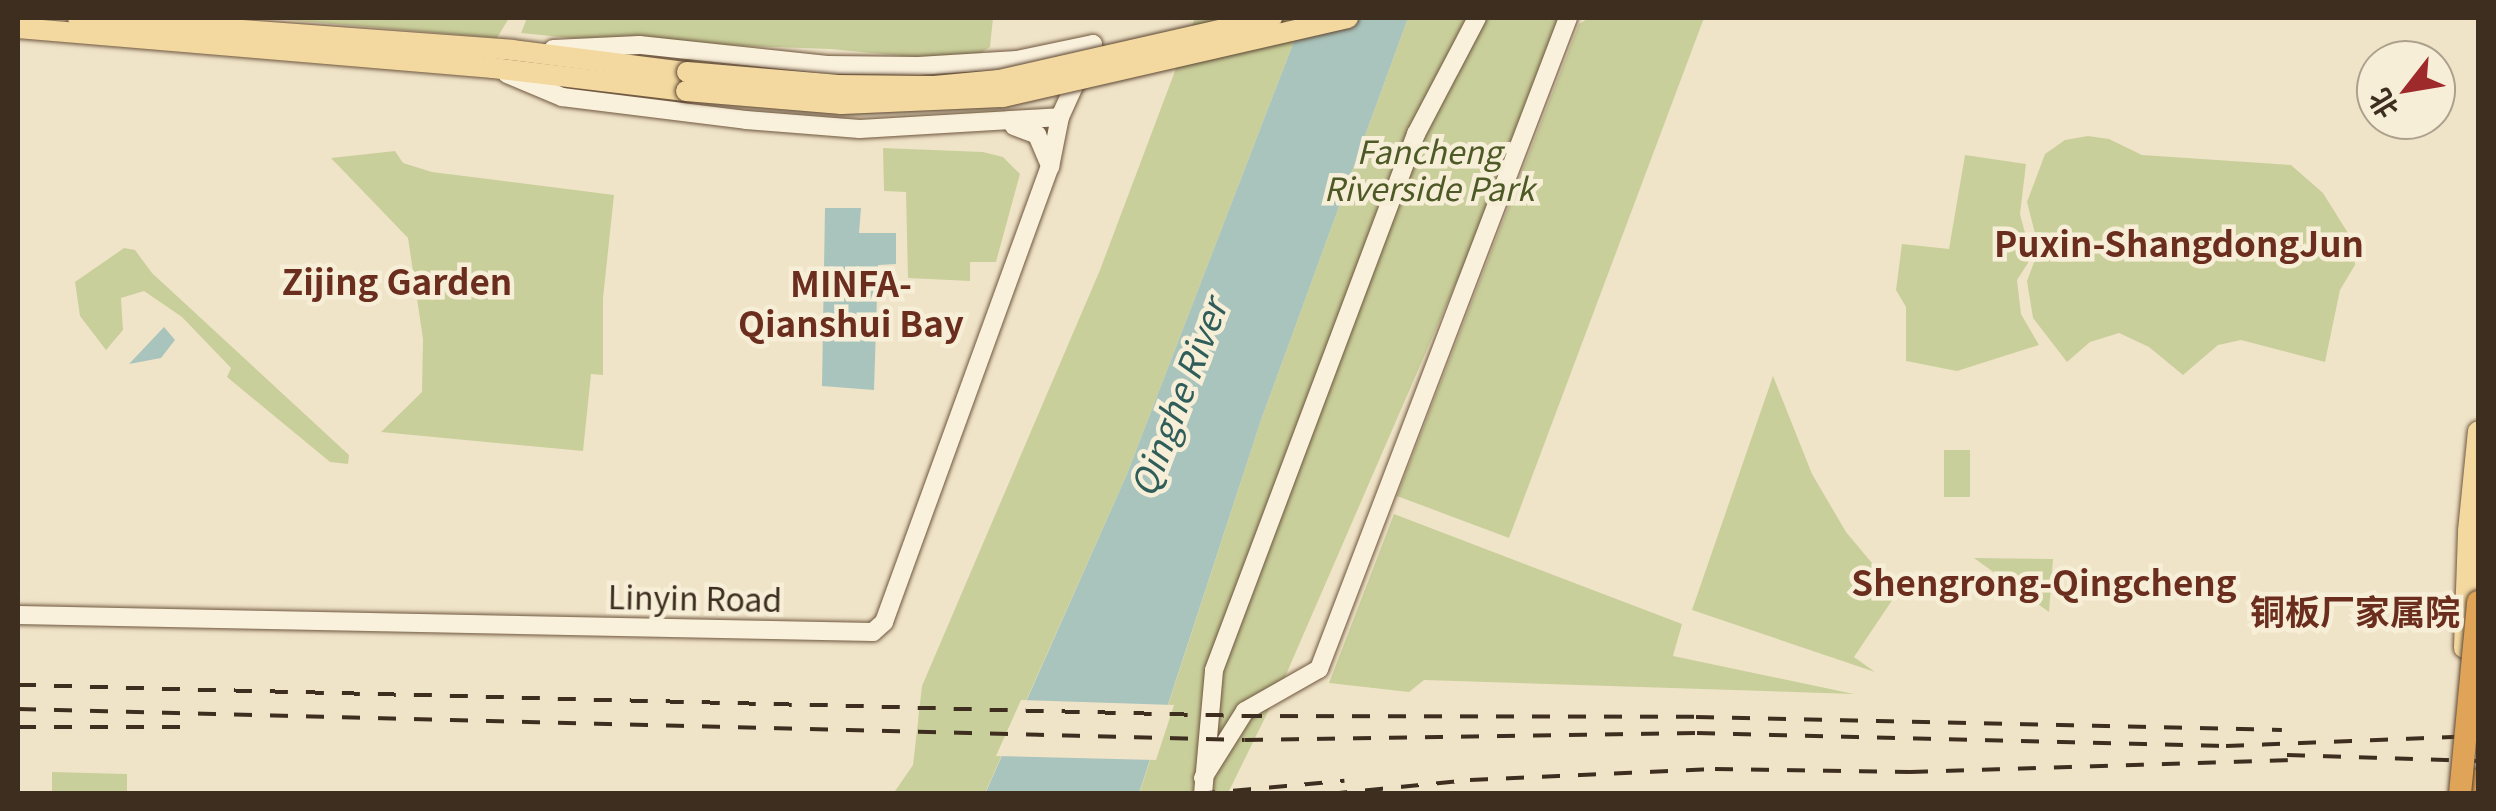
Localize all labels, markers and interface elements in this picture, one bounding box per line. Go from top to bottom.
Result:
north arrow [2356,40,2456,140]
text: 北 [2358,82,2406,127]
park label: Fancheng Riverside Park [1324,132,1534,207]
district label: Puxin-ShangdongJun [1994,221,2364,263]
district label: Zijing Garden [282,259,512,301]
district label: MINFA- Qianshui Bay [738,261,964,343]
water label: Qinghe River [1120,292,1234,502]
district label: Shengrong-Qingcheng [1851,560,2237,602]
street label: Linyin Road [607,576,783,618]
district label: 铜板厂家属院 [2250,589,2460,631]

